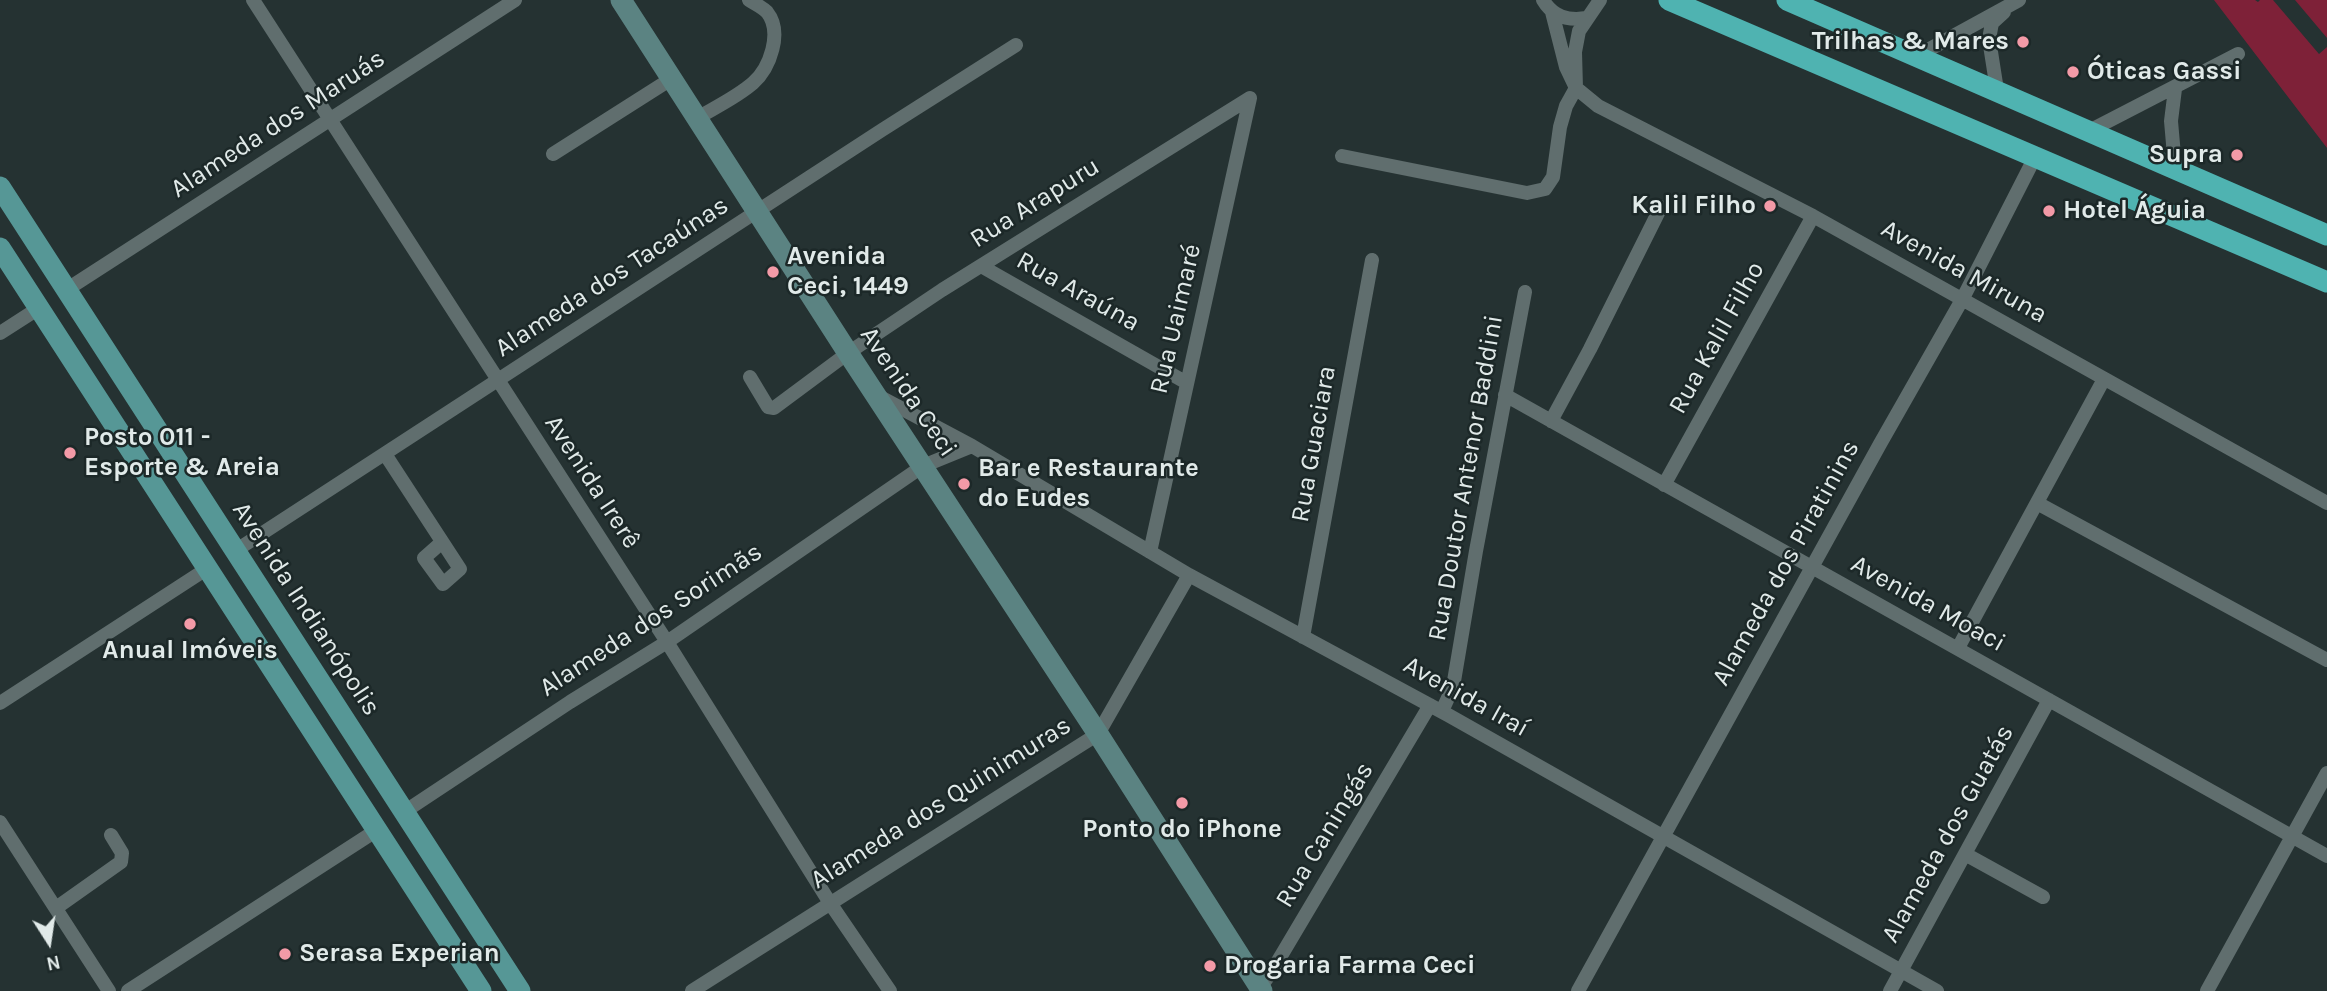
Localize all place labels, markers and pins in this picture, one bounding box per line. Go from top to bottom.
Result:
place label: Trilhas & Mares [1812,26,2009,58]
marker: Trilhas & Mares [2015,34,2031,50]
place label: Óticas Gassi [2087,56,2242,88]
marker: Óticas Gassi [2065,64,2081,80]
place label: Supra [2149,139,2223,171]
marker: Supra [2229,147,2245,163]
place label: Kalil Filho [1631,190,1756,222]
place label: Hotel Águia [2063,195,2206,227]
marker: Kalil Filho [1762,198,1778,214]
marker: Hotel Águia [2041,203,2057,219]
place label: Avenida Ceci, 1449 [787,241,909,302]
marker: Avenida Ceci, 1449 [765,264,781,280]
place label: Posto 011 - Esporte & Areia [84,422,280,484]
marker: Posto 011 - Esporte & Areia [62,445,78,461]
place label: Bar e Restaurante do Eudes [978,453,1199,514]
marker: Bar e Restaurante do Eudes [956,476,972,492]
marker: Anual Imóveis [182,616,198,632]
place label: Anual Imóveis [102,635,278,667]
marker: Ponto do iPhone [1174,795,1190,811]
place label: Ponto do iPhone [1082,814,1282,846]
place label: Serasa Experian [299,938,500,970]
marker: Serasa Experian [277,946,293,962]
place label: Drogaria Farma Ceci [1224,950,1476,982]
marker: Drogaria Farma Ceci [1202,958,1218,974]

